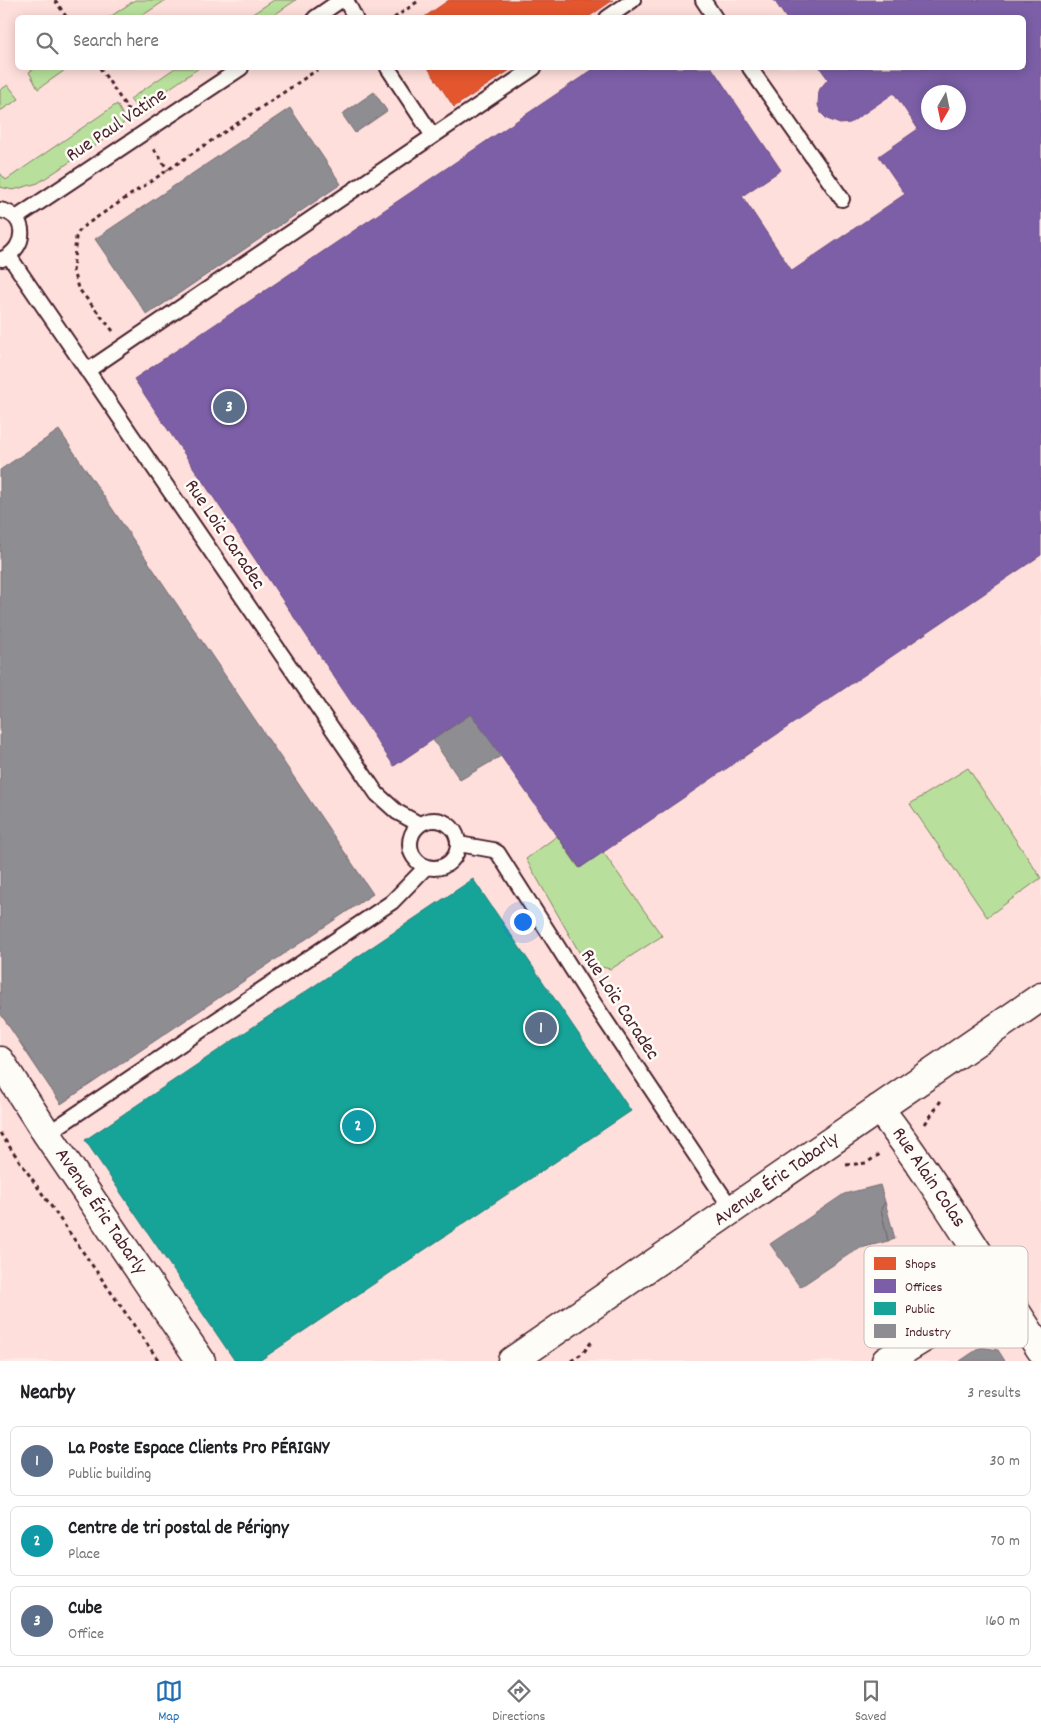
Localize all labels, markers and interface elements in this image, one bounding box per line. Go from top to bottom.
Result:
search box [15,15,1026,70]
icon: search [33,29,61,57]
text: Search here [73,29,159,56]
street label: Rue Paul Vatine [61,82,173,170]
north arrow [921,85,966,130]
pin: 3 [213,388,245,426]
street label: Rue Loïc Caradec [177,474,271,596]
your location [510,909,536,935]
street label: Rue Loïc Caradec [573,944,665,1066]
pin: 1 [525,1009,557,1047]
pin: 2 [342,1107,374,1145]
street label: Rue Alain Colas [884,1122,972,1234]
street label: Avenue Éric Tabarly [708,1126,846,1234]
street label: Avenue Éric Tabarly [47,1143,153,1282]
legend [864,1246,1028,1348]
text: Shops [905,1255,936,1275]
text: Offices [905,1278,942,1298]
text: Public [905,1300,935,1320]
text: Industry [905,1323,951,1343]
text: Nearby [20,1379,75,1409]
text: 3 results [967,1382,1021,1405]
text: La Poste Espace Clients Pro PÉRIGNY [68,1436,329,1463]
text: 1 [35,1450,39,1473]
text: 30 m [990,1450,1020,1473]
text: Public building [68,1463,151,1486]
text: Centre de tri postal de Périgny [68,1516,289,1543]
text: 2 [34,1530,41,1553]
text: 70 m [990,1530,1020,1553]
text: Place [68,1543,100,1566]
text: Cube [68,1596,102,1623]
text: 3 [33,1610,41,1633]
text: 160 m [985,1610,1020,1633]
text: Office [68,1623,104,1646]
tab: Map [155,1677,183,1727]
tab: Directions [492,1677,545,1727]
tab: Saved [855,1677,886,1727]

